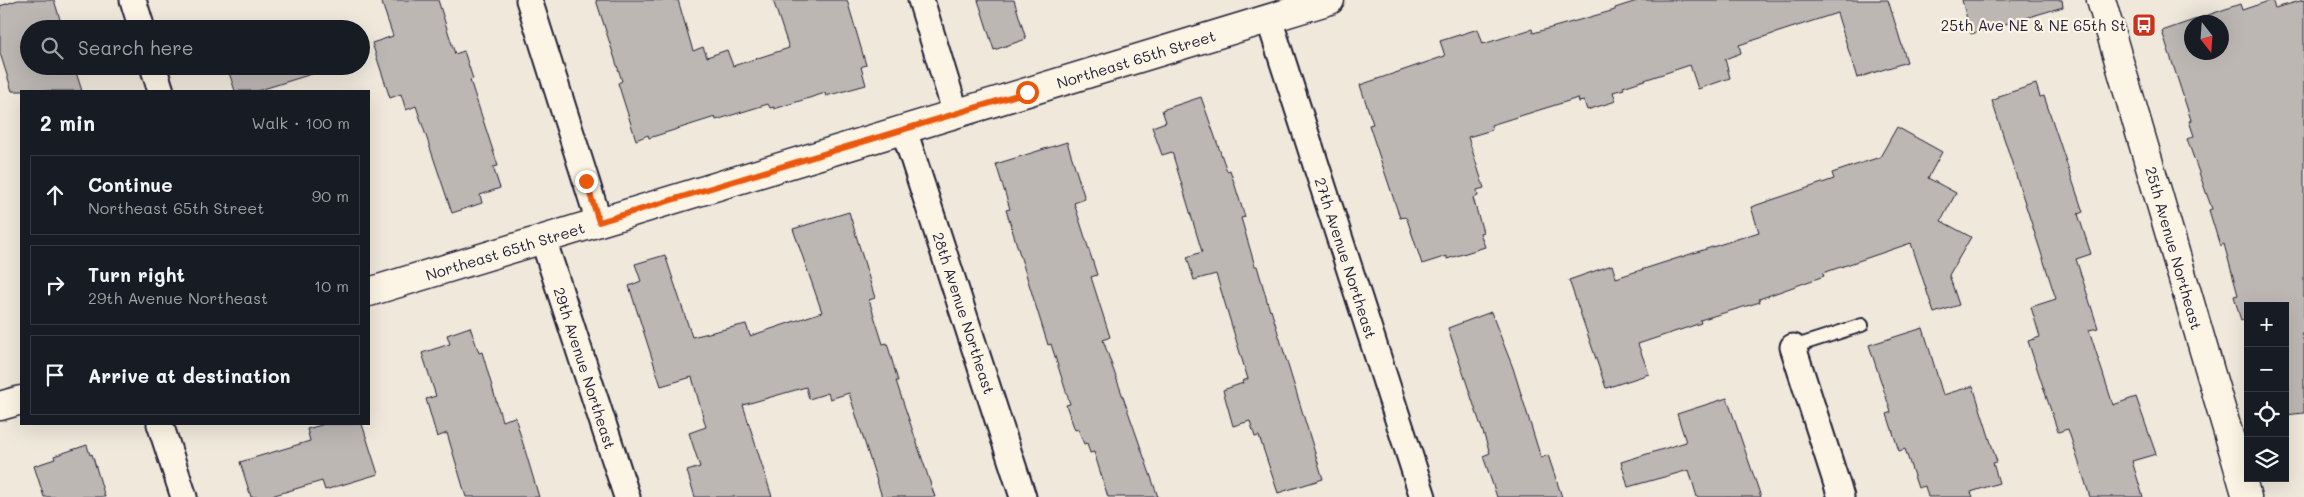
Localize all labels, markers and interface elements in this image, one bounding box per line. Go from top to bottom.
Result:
bus stop icon: 25th Ave NE & NE 65th St [2131,12,2157,38]
place label: 25th Ave NE & NE 65th St [1941,15,2126,35]
north arrow [2184,15,2229,60]
search box [20,20,370,75]
street label: Northeast 65th Street [1054,25,1218,93]
icon: search [38,34,66,62]
text: Search here [78,35,194,60]
route start [1016,81,1039,104]
text: 2 min [40,109,95,136]
text: Walk · 100 m [251,112,350,133]
street label: 25th Avenue Northeast [2141,164,2207,332]
route end [575,170,598,193]
text: Continue [88,172,173,197]
street label: 27th Avenue Northeast [1310,175,1382,341]
icon: ahead [41,181,69,209]
text: 90 m [312,185,349,206]
text: Northeast 65th Street [88,197,264,218]
street label: Northeast 65th Street [423,217,587,285]
street label: 28th Avenue Northeast [928,230,1000,396]
text: Turn right [88,262,185,287]
icon: right [41,271,69,299]
text: 10 m [314,275,349,296]
street label: 29th Avenue Northeast [549,285,621,451]
text: 29th Avenue Northeast [88,287,268,308]
map controls [2244,302,2289,482]
button: + [2244,302,2289,347]
button: − [2244,347,2289,392]
icon: arrive [41,361,69,389]
text: Arrive at destination [88,363,291,388]
button: locate [2244,392,2289,437]
button: layers [2244,437,2289,482]

